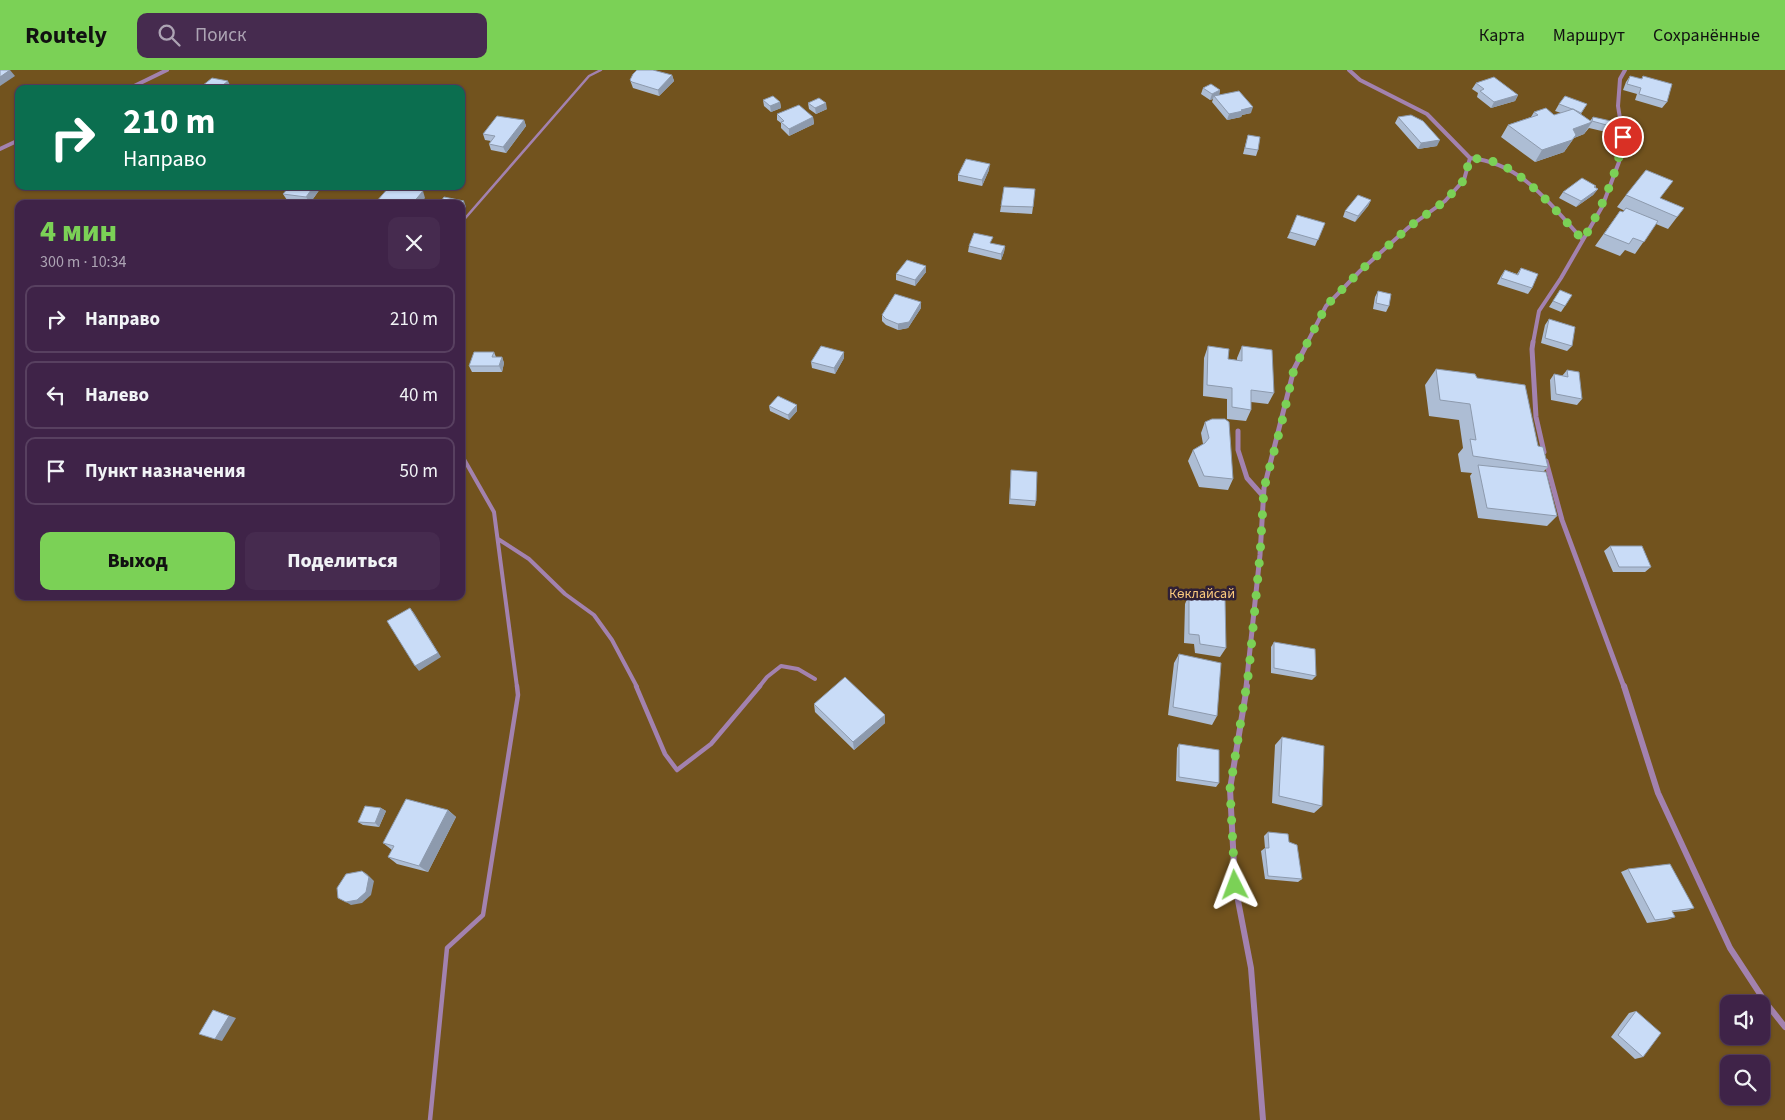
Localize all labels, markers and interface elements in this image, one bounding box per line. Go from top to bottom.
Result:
search box [137,13,487,58]
text: Routely [25,18,107,53]
icon: search [155,21,183,49]
text: Поиск [195,22,246,49]
text: Карта [1479,23,1525,48]
text: Маршрут [1553,23,1625,48]
text: Сохранённые [1653,23,1760,48]
text: 210 m [123,97,215,147]
icon: right [40,105,105,170]
pin [1602,116,1644,158]
icon: arrive [1609,123,1637,151]
text: Направо [123,143,207,175]
text: 4 мин [40,210,117,253]
button: close [388,217,440,269]
text: 300 m · 10:34 [40,251,127,273]
icon: right [42,305,70,333]
text: Направо [85,306,160,333]
text: 210 m [390,306,438,333]
icon: left [42,381,70,409]
text: Налево [85,382,149,409]
text: 40 m [400,382,438,409]
icon: arrive [42,457,70,485]
text: Пункт назначения [85,458,246,485]
text: 50 m [400,458,438,485]
button: Выход [40,532,235,590]
button: Поделиться [245,532,440,590]
park label: Көклайсай [1169,584,1235,604]
position arrow [1208,858,1260,910]
map controls [1720,995,1770,1105]
button: sound [1720,995,1770,1045]
button: search [1720,1055,1770,1105]

